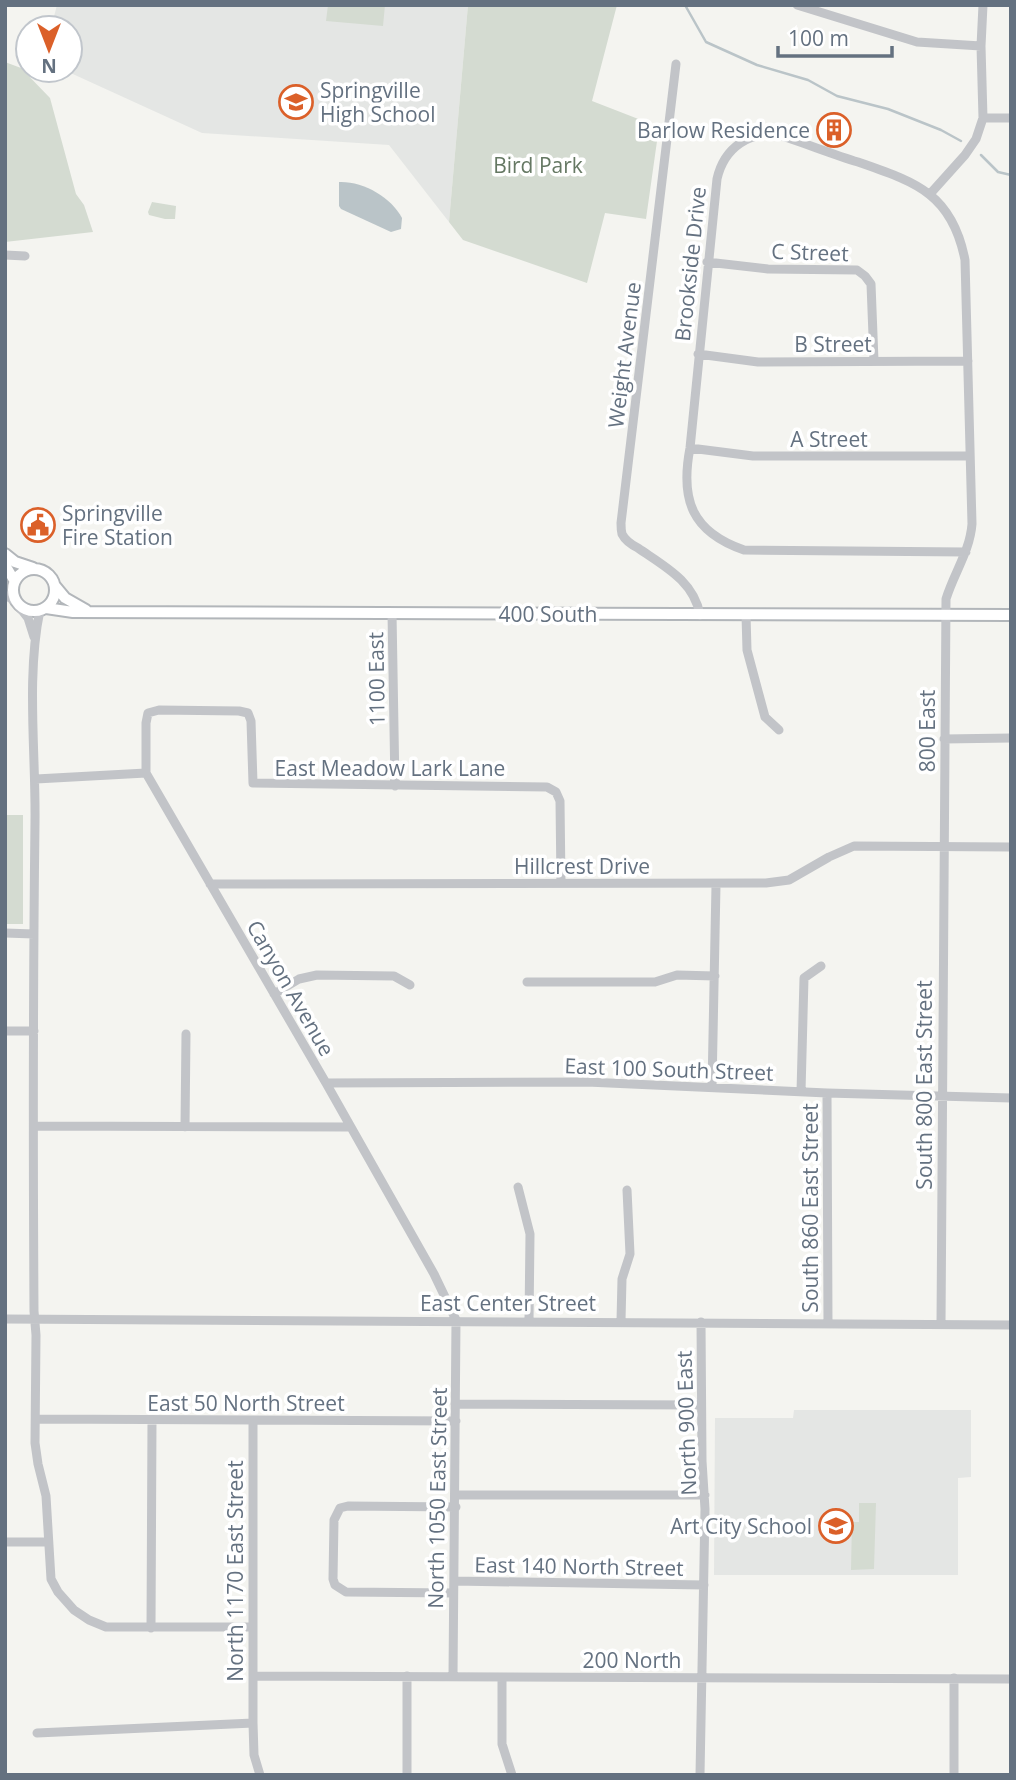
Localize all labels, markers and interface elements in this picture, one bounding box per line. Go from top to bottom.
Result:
north arrow [14,14,84,84]
scale bar [778,14,892,58]
text: 100 m [788,24,849,52]
text: N [41,53,57,79]
place label: Springville High School [320,76,436,128]
school or university icon: Springville High School [277,83,315,121]
building icon: Barlow Residence [815,111,853,149]
place label: Barlow Residence [637,116,810,144]
park label: Bird Park [493,151,583,179]
street label: Brookside Drive [668,185,712,343]
street label: C Street [771,237,849,267]
street label: Weight Avenue [601,280,647,430]
street label: B Street [794,330,872,358]
street label: A Street [790,425,868,453]
place label: Springville Fire Station [62,499,173,551]
public building icon: Springville Fire Station [19,506,57,544]
street label: 400 South [499,600,597,628]
street label: 1100 East [361,632,391,726]
street label: 800 East [913,690,941,772]
street label: East Meadow Lark Lane [275,754,505,782]
street label: Hillcrest Drive [514,852,650,880]
street label: Canyon Avenue [241,915,341,1061]
street label: South 800 East Street [910,980,938,1190]
street label: East 100 South Street [564,1051,774,1087]
street label: South 860 East Street [796,1103,824,1313]
street label: East Center Street [420,1289,596,1317]
street label: North 900 East [669,1350,703,1496]
street label: North 1050 East Street [421,1387,453,1609]
street label: East 50 North Street [147,1389,345,1417]
street label: North 1170 East Street [221,1460,249,1682]
school or university icon: Art City School [817,1507,855,1545]
place label: Art City School [670,1512,812,1540]
street label: East 140 North Street [474,1550,684,1582]
street label: 200 North [583,1646,681,1674]

